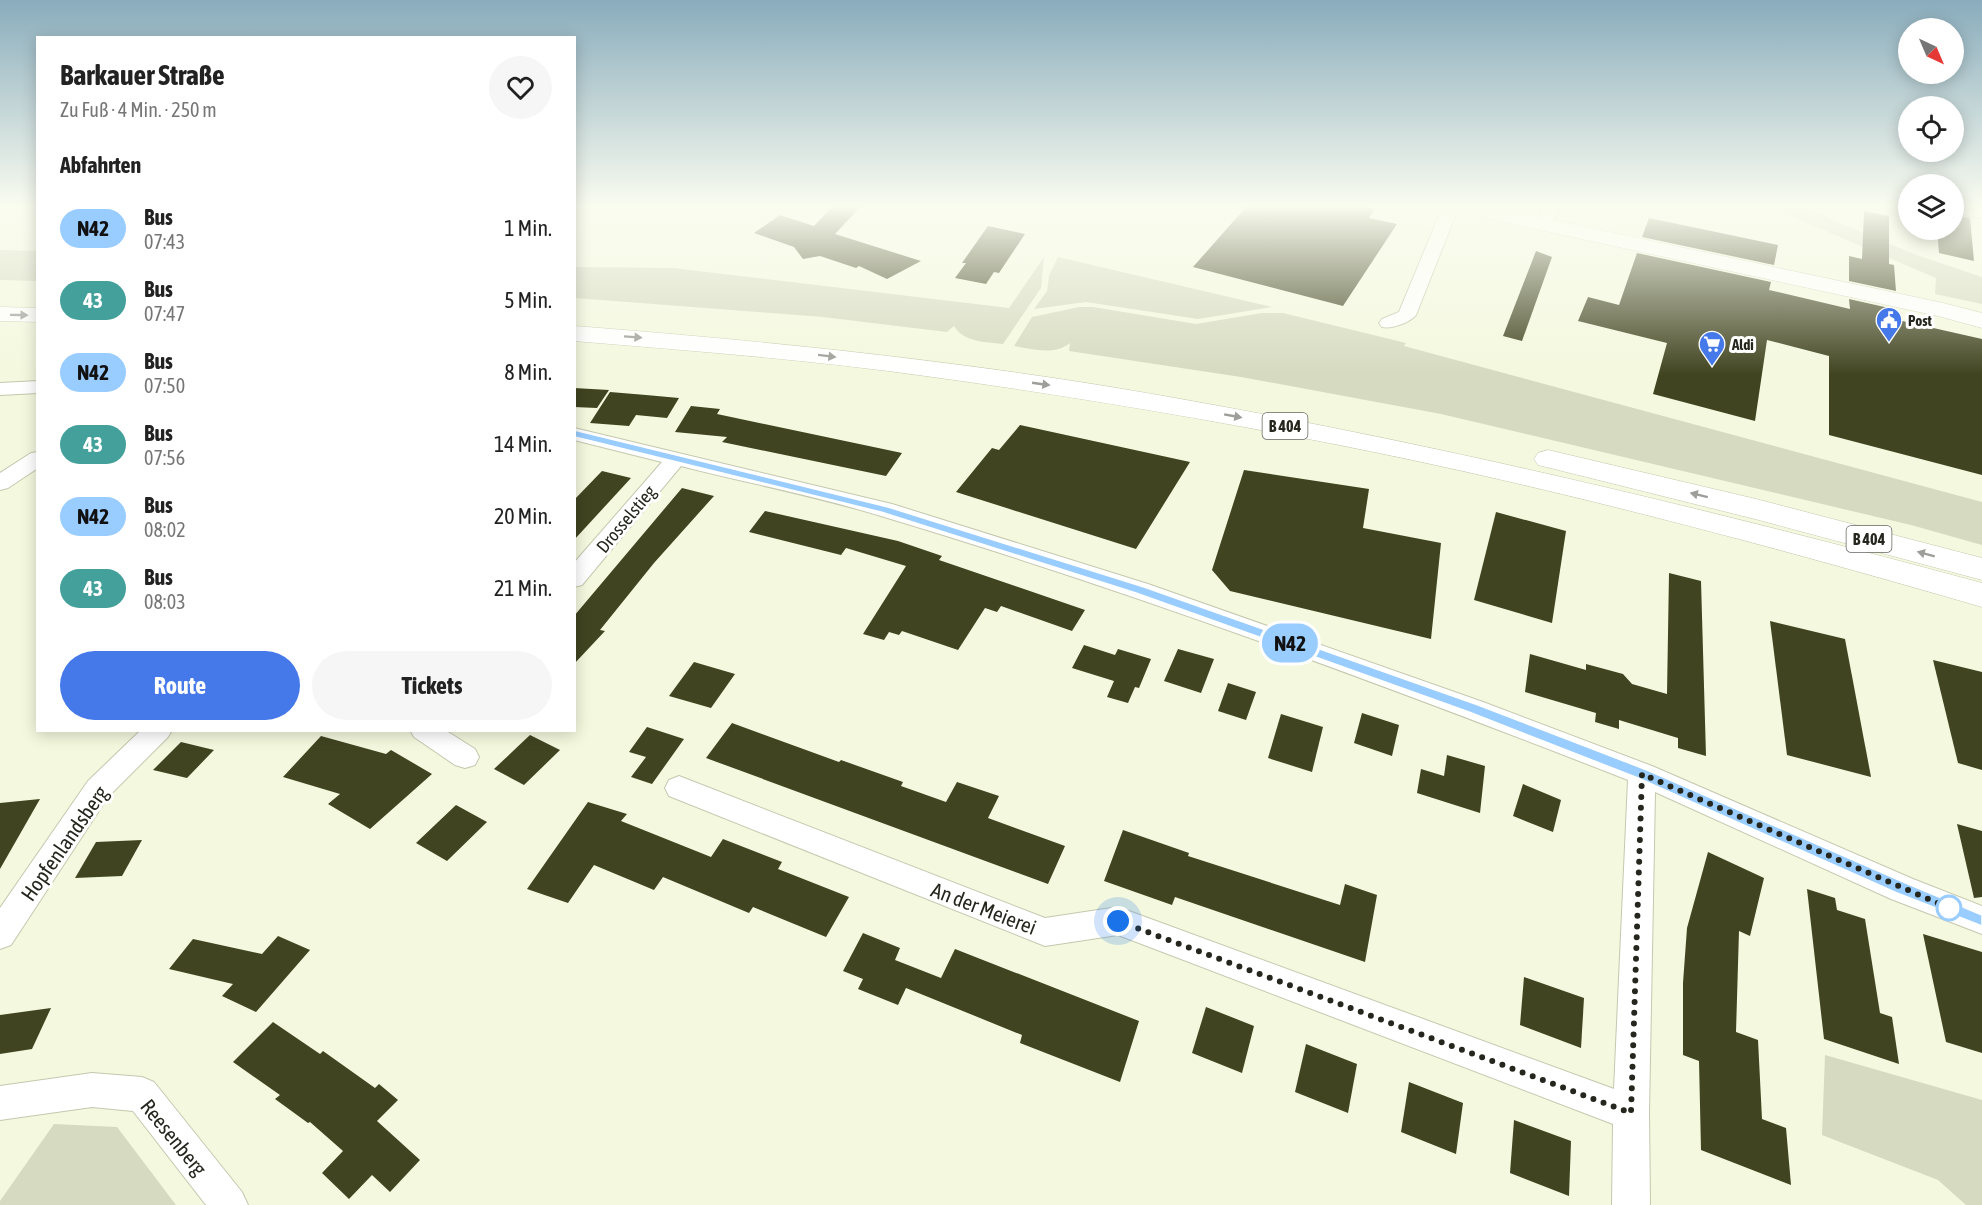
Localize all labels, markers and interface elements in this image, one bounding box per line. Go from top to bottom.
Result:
north arrow [1898,18,1964,84]
map controls [1898,18,1964,240]
button: heart [489,56,552,119]
text: Barkauer Straße [60,59,225,91]
button: locate [1898,96,1964,162]
text: Zu Fuß · 4 Min. · 250 m [60,98,217,121]
text: Abfahrten [60,152,141,178]
button: layers [1898,174,1964,240]
text: Bus [144,204,173,230]
text: 1 Min. [504,215,552,241]
text: N42 [77,216,109,240]
text: 07:43 [144,230,185,253]
text: Bus [144,276,173,302]
text: 5 Min. [504,287,552,313]
text: 43 [83,288,103,312]
text: 07:47 [144,302,185,325]
public building icon: Post [1874,305,1904,343]
one-way arrow [9,310,28,319]
place label: Post [1908,312,1933,329]
supermarket icon: Aldi [1697,329,1727,367]
one-way arrow [623,333,642,342]
place label: Aldi [1731,336,1754,353]
text: Bus [144,348,173,374]
one-way arrow [817,351,836,361]
text: 8 Min. [504,359,552,385]
text: N42 [77,360,109,384]
text: 07:50 [144,374,185,397]
one-way arrow [1032,379,1051,388]
one-way arrow [1224,412,1243,421]
road number: B 404 [1262,413,1308,439]
text: Bus [144,420,173,446]
text: 14 Min. [494,431,552,457]
text: 43 [83,432,103,456]
text: 07:56 [144,446,185,469]
street label: Drosselstieg [592,481,660,557]
one-way arrow [1690,489,1708,499]
text: Bus [144,492,173,518]
text: 20 Min. [494,503,552,529]
text: N42 [77,504,109,528]
text: 08:02 [144,518,186,541]
road number: B 404 [1846,526,1892,552]
one-way arrow [1916,548,1935,558]
text: Bus [144,564,173,590]
text: 21 Min. [494,575,552,601]
text: 43 [83,576,103,600]
text: 08:03 [144,590,186,613]
line badge: N42 [1256,624,1324,662]
text: N42 [1274,631,1306,655]
button: Route [60,651,300,720]
button: Tickets [312,651,552,720]
street label: Hopfenlandsberg [16,781,112,905]
street label: An der Meierei [928,877,1040,939]
unlabelled marker [1936,895,1962,921]
your location [1103,906,1133,936]
street label: Reesenberg [136,1094,212,1180]

